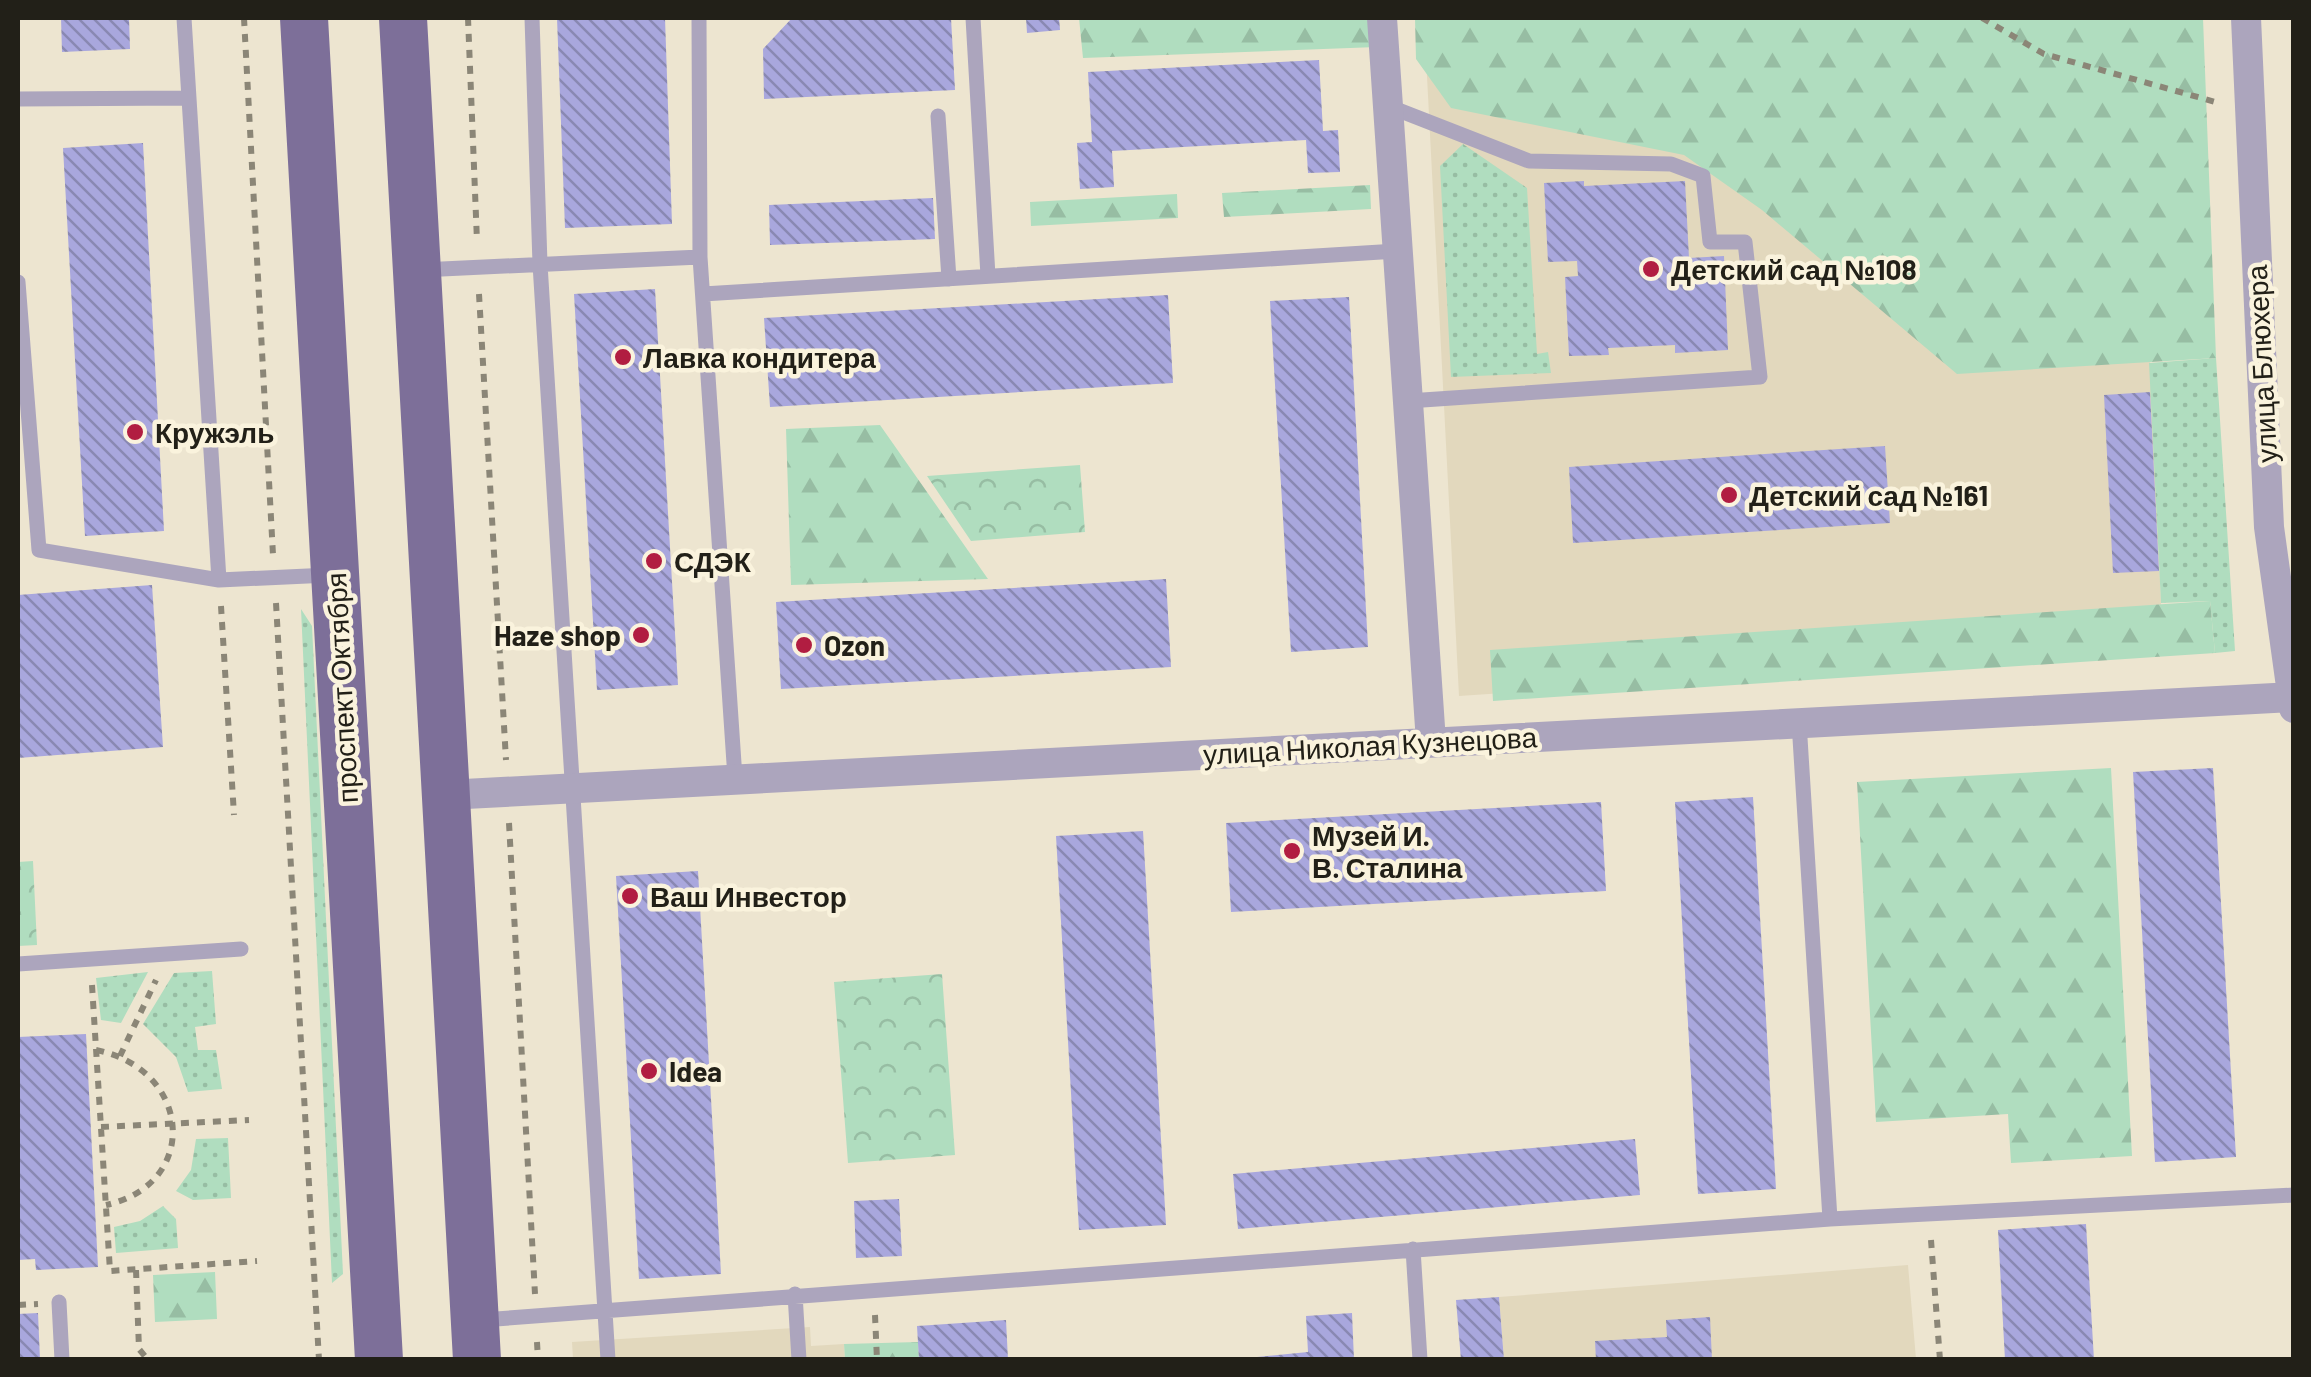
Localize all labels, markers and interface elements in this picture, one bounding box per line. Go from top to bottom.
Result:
place label: Детский сад №108 [1671,252,1917,286]
marker: Детский сад №108 [1640,258,1662,280]
street label: улица Блюхера [2239,264,2283,464]
place label: Лавка кондитера [643,340,876,374]
marker: Лавка кондитера [612,346,634,368]
place label: Кружэль [155,415,274,449]
marker: Кружэль [124,421,146,443]
place label: Детский сад №161 [1749,478,1988,512]
marker: Детский сад №161 [1718,484,1740,506]
place label: СДЭК [674,544,752,578]
marker: СДЭК [643,550,665,572]
street label: проспект Октября [318,572,364,804]
place label: Haze shop [494,618,621,652]
marker: Haze shop [630,624,652,646]
place label: Ozon [824,628,885,662]
marker: Ozon [793,634,815,656]
street label: улица Николая Кузнецова [1202,719,1538,771]
place label: Музей И. В. Сталина [1312,818,1463,884]
marker: Музей И. В. Сталина [1281,840,1303,862]
place label: Ваш Инвестор [650,879,847,913]
marker: Ваш Инвестор [619,885,641,907]
place label: Idea [669,1054,722,1088]
marker: Idea [638,1060,660,1082]

